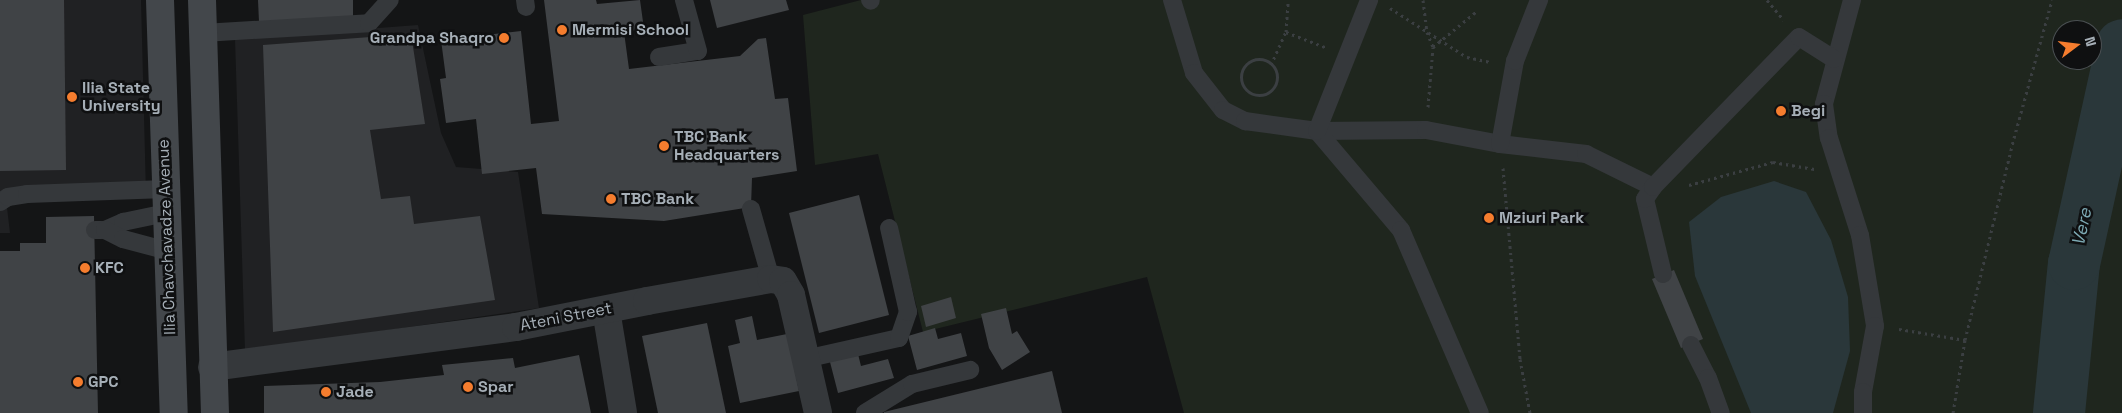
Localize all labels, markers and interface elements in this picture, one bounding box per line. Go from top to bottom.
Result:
place label: Mermisi School [572,20,689,40]
north arrow [2052,20,2102,70]
marker: Mermisi School [556,24,568,36]
place label: Grandpa Shaqro [370,28,494,48]
marker: Grandpa Shaqro [498,32,510,44]
text: N [2081,35,2100,48]
place label: Ilia State University [82,78,161,116]
marker: Ilia State University [66,91,78,103]
place label: Begi [1791,101,1825,121]
marker: Begi [1775,105,1787,117]
place label: TBC Bank Headquarters [674,127,779,165]
street label: Ilia Chavchavadze Avenue [154,139,180,335]
marker: TBC Bank Headquarters [658,140,670,152]
place label: TBC Bank [621,189,694,209]
marker: TBC Bank [605,193,617,205]
water label: Vere [2067,206,2097,248]
place label: Mziuri Park [1499,208,1584,228]
marker: Mziuri Park [1483,212,1495,224]
place label: KFC [95,258,124,278]
marker: KFC [79,262,91,274]
street label: Ateni Street [518,299,614,335]
place label: GPC [88,372,119,392]
marker: GPC [72,376,84,388]
place label: Spar [478,377,513,397]
marker: Spar [462,381,474,393]
place label: Jade [336,382,374,402]
marker: Jade [320,386,332,398]

